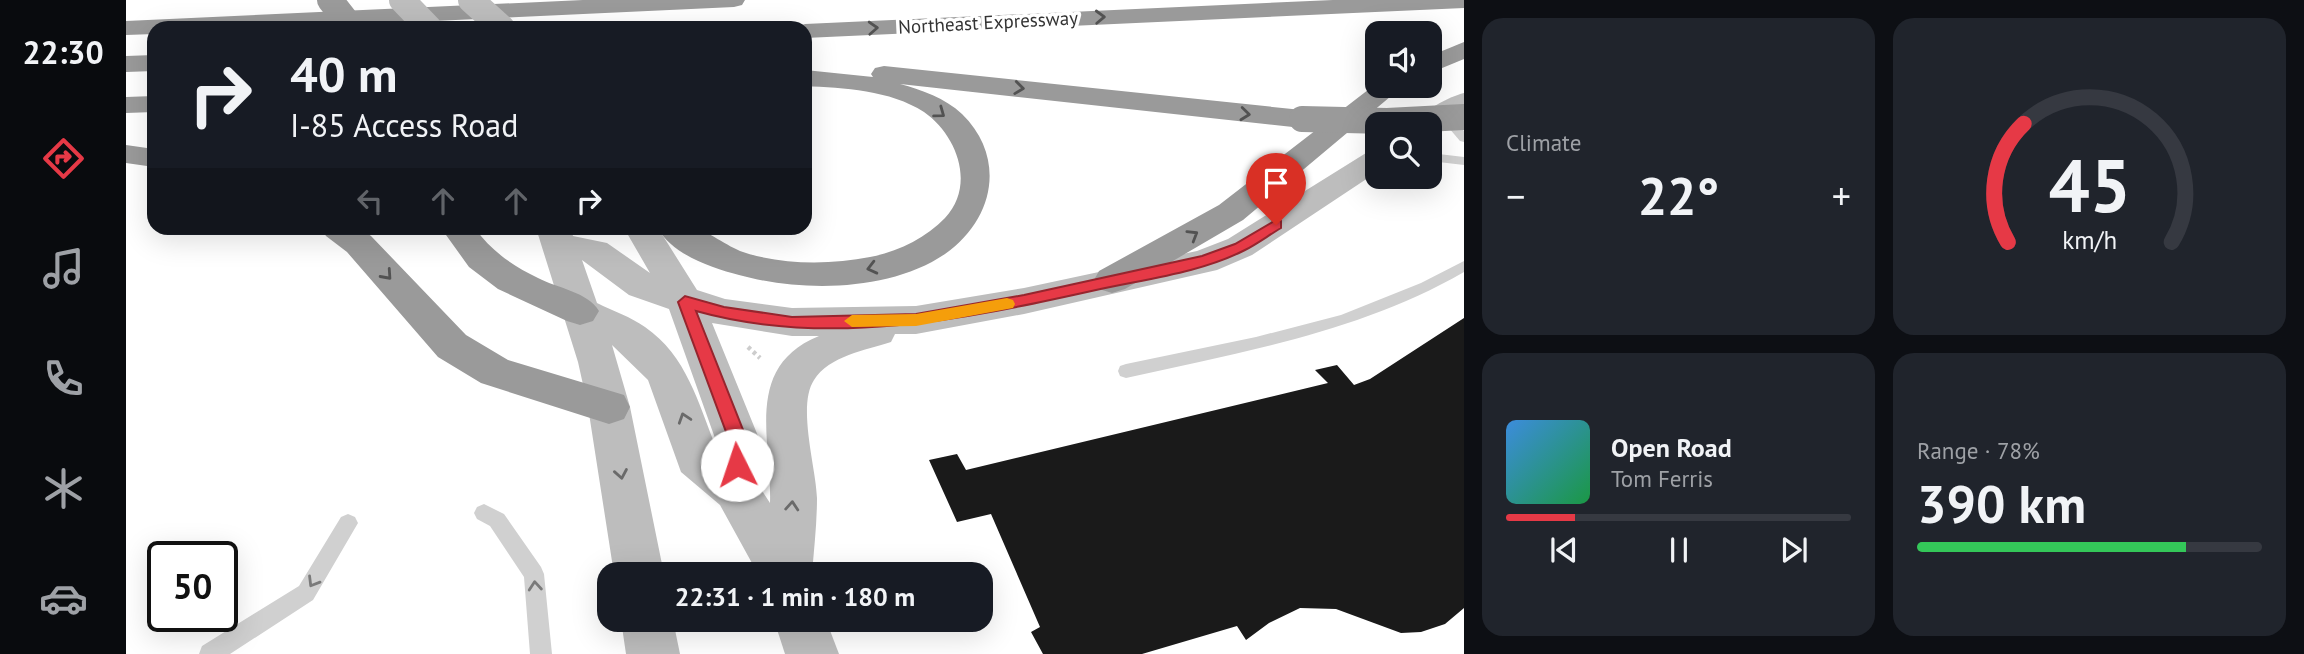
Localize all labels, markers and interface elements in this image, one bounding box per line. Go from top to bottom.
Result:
street label: Northeast Expressway [897,5,1079,39]
one-way arrow [1095,10,1106,25]
one-way arrow [868,20,879,35]
map controls [1365,21,1442,189]
button: sound [1365,21,1442,98]
text: 22:30 [22,31,104,73]
text: 40 m [290,42,397,106]
icon: right [175,49,266,140]
one-way arrow [1014,80,1025,95]
text: I-85 Access Road [290,104,518,146]
one-way arrow [932,105,945,117]
one-way arrow [1240,106,1251,121]
button: search [1365,112,1442,189]
text: Climate [1506,128,1581,157]
icon: directions [39,134,88,183]
text: 45 [2048,139,2131,233]
pin [1246,153,1306,225]
text: 22° [1638,162,1719,229]
icon: arrive [1257,164,1295,202]
text: − [1506,171,1525,220]
text: + [1832,171,1851,220]
icon: left [351,182,389,220]
icon: ahead [424,182,462,220]
icon: ahead [497,182,535,220]
icon: right [570,182,608,220]
text: km/h [2062,224,2117,256]
one-way arrow [1186,231,1199,244]
icon: music [39,244,88,293]
one-way arrow [866,260,878,274]
one-way arrow [379,267,391,280]
icon: phone [39,354,88,403]
one-way arrow [678,413,692,425]
position arrow [700,428,774,502]
text: Open Road [1611,431,1732,464]
text: Range · 78% [1917,436,2040,465]
icon: climate [39,464,88,513]
text: Tom Ferris [1611,464,1713,493]
one-way arrow [613,468,628,480]
text: 390 km [1917,470,2086,537]
one-way arrow [784,500,799,511]
icon: previous [1545,531,1583,569]
icon: pause [1660,531,1698,569]
icon: next [1775,531,1813,569]
speed limit sign: 50 [147,541,238,632]
icon: car [39,574,88,623]
one-way arrow [308,574,321,587]
one-way arrow [528,580,543,591]
text: 22:31 · 1 min · 180 m [675,580,915,613]

